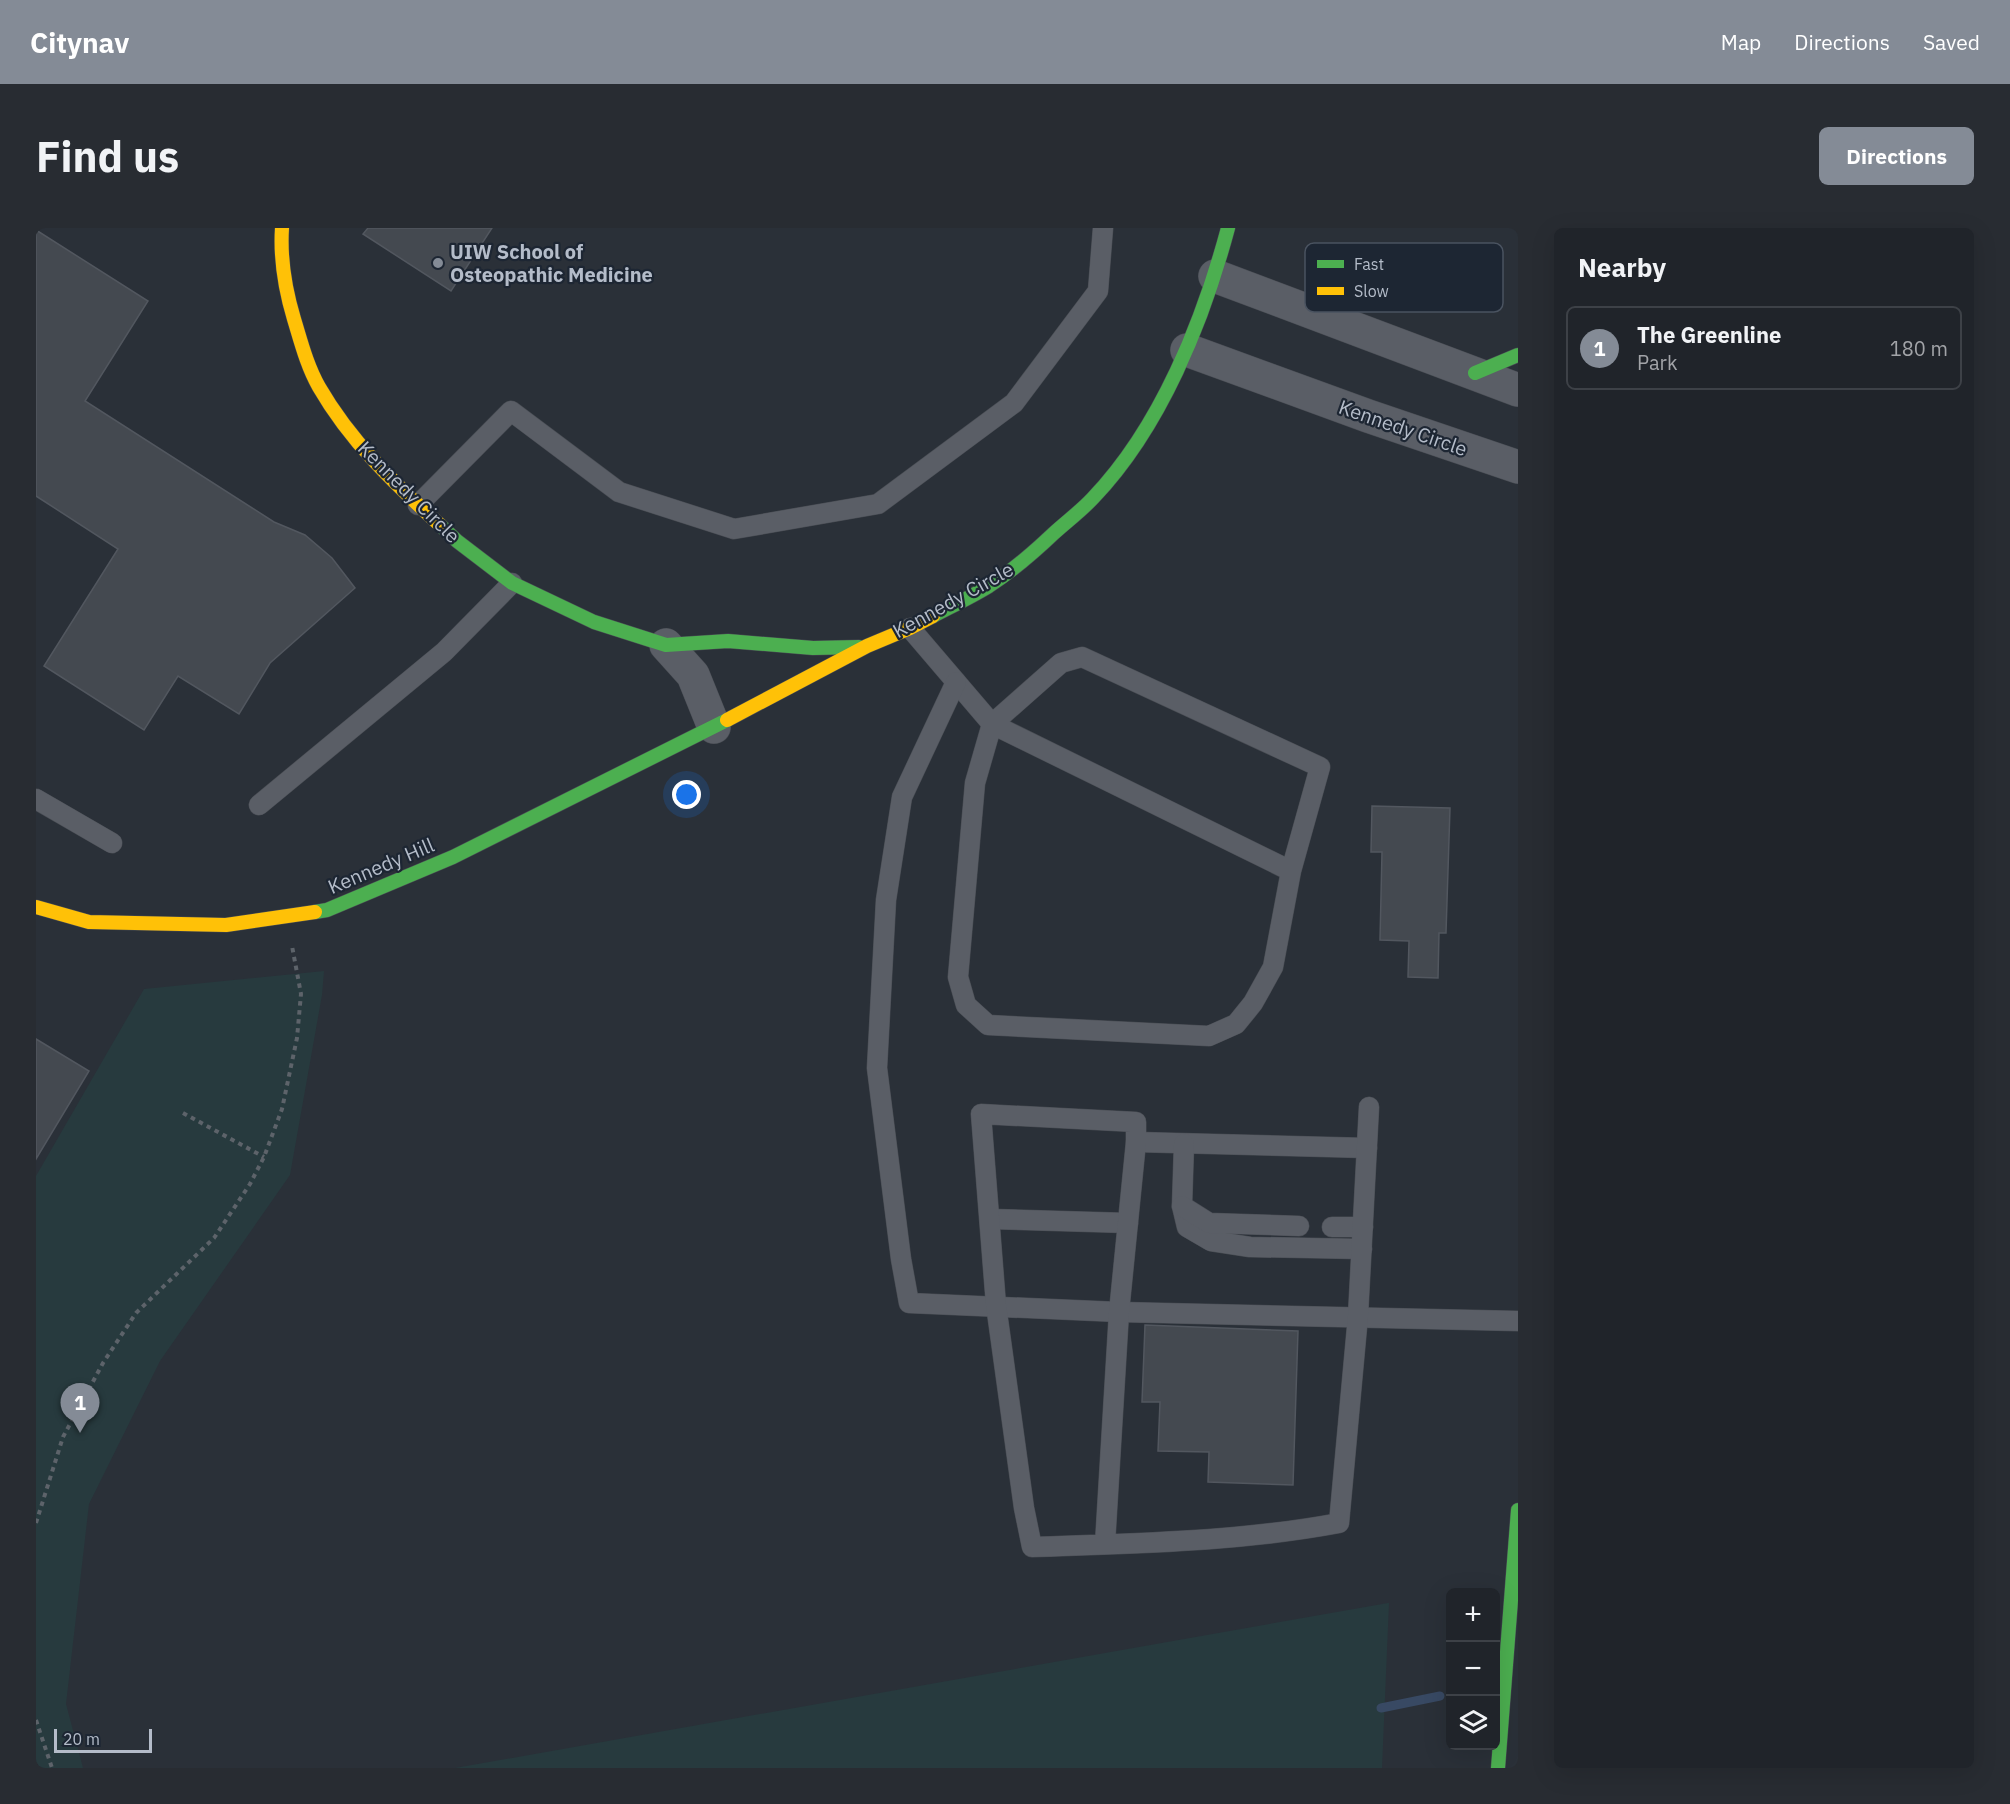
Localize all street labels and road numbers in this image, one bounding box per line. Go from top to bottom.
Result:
street label: Kennedy Circle [1335,393,1471,462]
street label: Kennedy Circle [352,435,466,549]
street label: Kennedy Circle [887,555,1018,644]
street label: Kennedy Hill [323,831,438,900]

